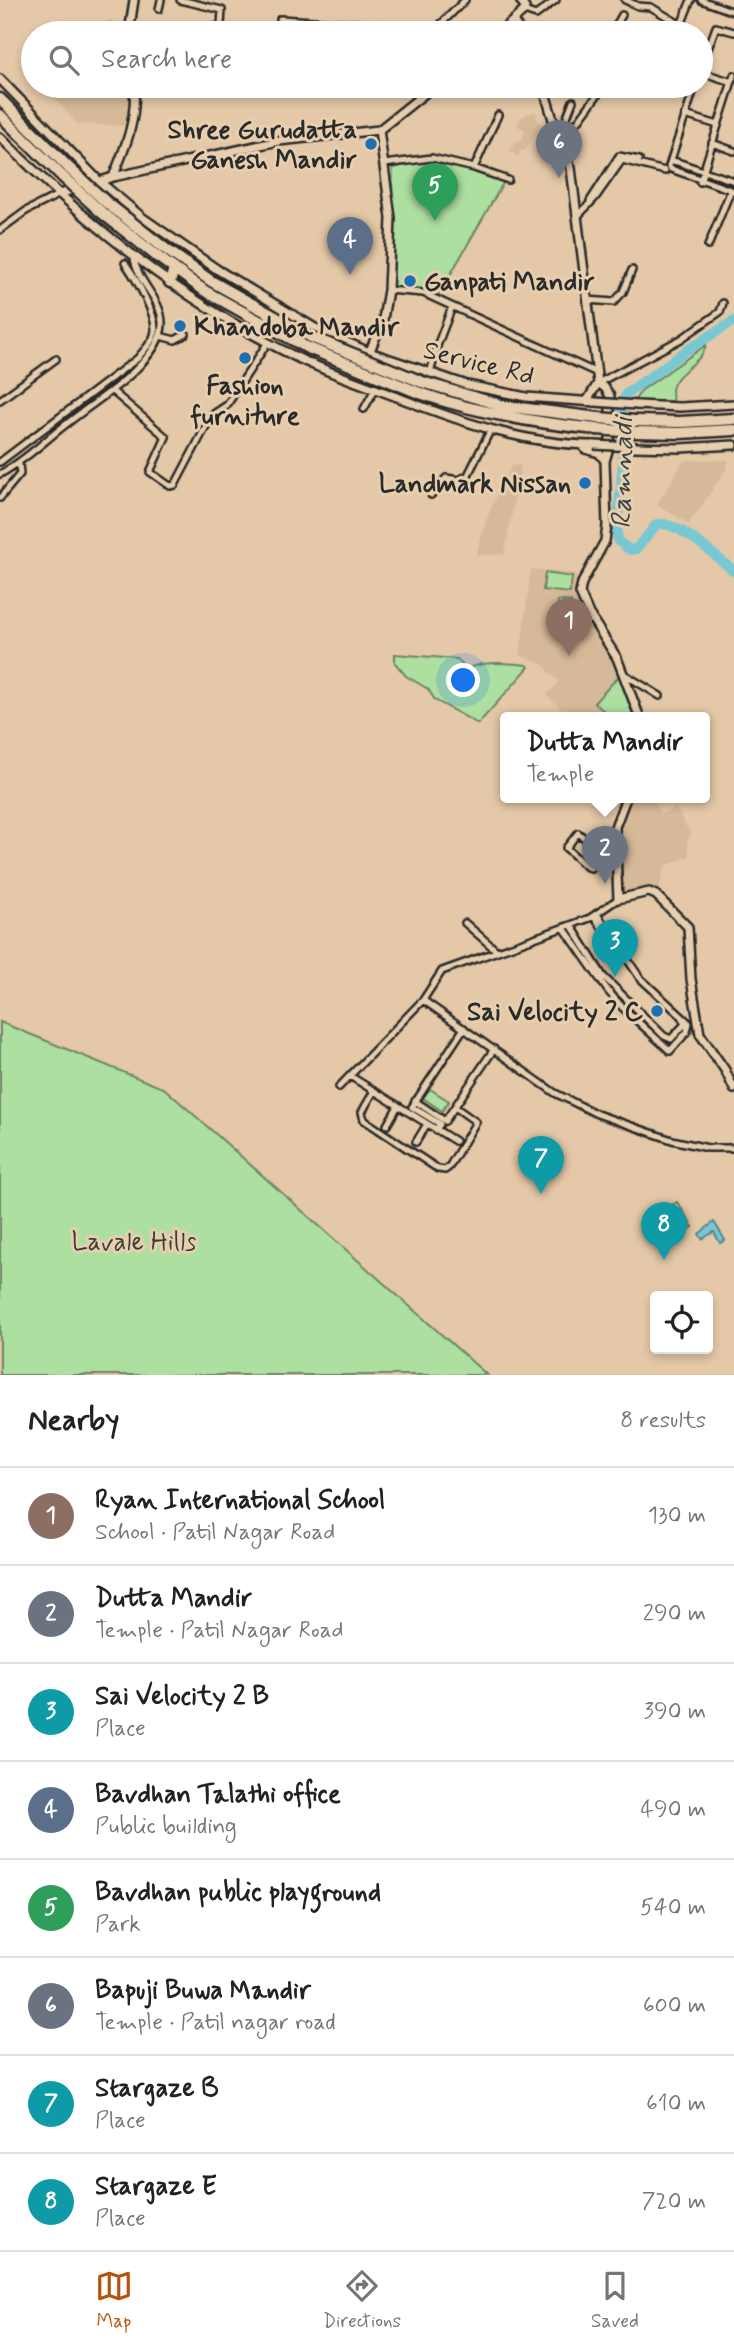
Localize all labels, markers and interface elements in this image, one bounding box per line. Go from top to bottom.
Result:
search box [21,21,713,98]
icon: search [45,41,83,79]
text: Search here [101,43,232,77]
place label: Shree Gurudatta Ganesh Mandir [167,114,357,178]
pin: 6 [536,120,582,178]
marker: Shree Gurudatta Ganesh Mandir [363,136,379,152]
pin: 5 [412,163,458,221]
pin: 4 [327,217,373,275]
place label: Ganpati Mandir [424,266,595,300]
marker: Ganpati Mandir [402,273,418,289]
place label: Khandoba Mandir [194,311,400,345]
marker: Khandoba Mandir [172,318,188,334]
street label: Service Rd [420,334,537,394]
marker: Fashion furniture [237,350,253,366]
place label: Fashion furniture [190,370,300,434]
water label: Ramnadi [604,413,643,529]
place label: Landmark Nissan [379,468,571,502]
marker: Landmark Nissan [577,475,593,491]
pin: 1 [546,598,592,656]
your location [446,663,480,697]
popup [500,712,710,803]
text: Dutta Mandir [526,726,684,760]
text: Temple [526,760,594,790]
pin: 2 [582,826,628,884]
pin: 3 [592,919,638,977]
place label: Sai Velocity 2 C [467,996,644,1030]
marker: Sai Velocity 2 C [649,1003,665,1019]
pin: 7 [518,1136,564,1194]
pin: 8 [641,1202,687,1260]
park label: Lavale Hills [71,1226,197,1260]
map controls [650,1291,713,1354]
button: locate [650,1291,713,1354]
text: Nearby [28,1401,119,1440]
text: 8 results [620,1406,706,1436]
text: Ryan International School [95,1484,385,1518]
text: 1 [46,1501,56,1531]
text: 130 m [648,1501,706,1531]
text: School · Patil Nagar Road [95,1518,335,1548]
text: Dutta Mandir [95,1582,252,1616]
text: 2 [45,1599,57,1629]
text: 290 m [643,1599,706,1629]
text: Temple · Patil Nagar Road [95,1616,344,1646]
text: Sai Velocity 2 B [95,1680,269,1714]
text: 3 [46,1697,56,1727]
text: 390 m [644,1697,706,1727]
text: Place [95,1714,146,1744]
text: Bavdhan Talathi office [95,1778,341,1812]
text: 4 [44,1795,58,1825]
text: 490 m [641,1795,706,1825]
text: Public building [95,1812,237,1842]
text: Bavdhan public playground [95,1876,381,1910]
text: 5 [44,1893,58,1923]
text: 540 m [640,1893,706,1923]
text: Park [95,1910,141,1940]
text: Bapuji Buwa Mandir [95,1974,311,2008]
text: 6 [45,1991,57,2021]
text: 600 m [643,1991,706,2021]
text: Temple · Patil nagar road [95,2008,336,2038]
text: Stargaze B [95,2072,219,2106]
text: 7 [44,2089,58,2119]
text: 610 m [646,2089,706,2119]
text: Place [95,2106,146,2136]
text: Stargaze E [95,2170,217,2204]
text: 8 [45,2187,57,2217]
text: 720 m [642,2187,706,2217]
text: Place [95,2204,146,2234]
tab: Map [95,2267,133,2334]
tab: Directions [323,2267,401,2334]
tab: Saved [591,2267,639,2334]

